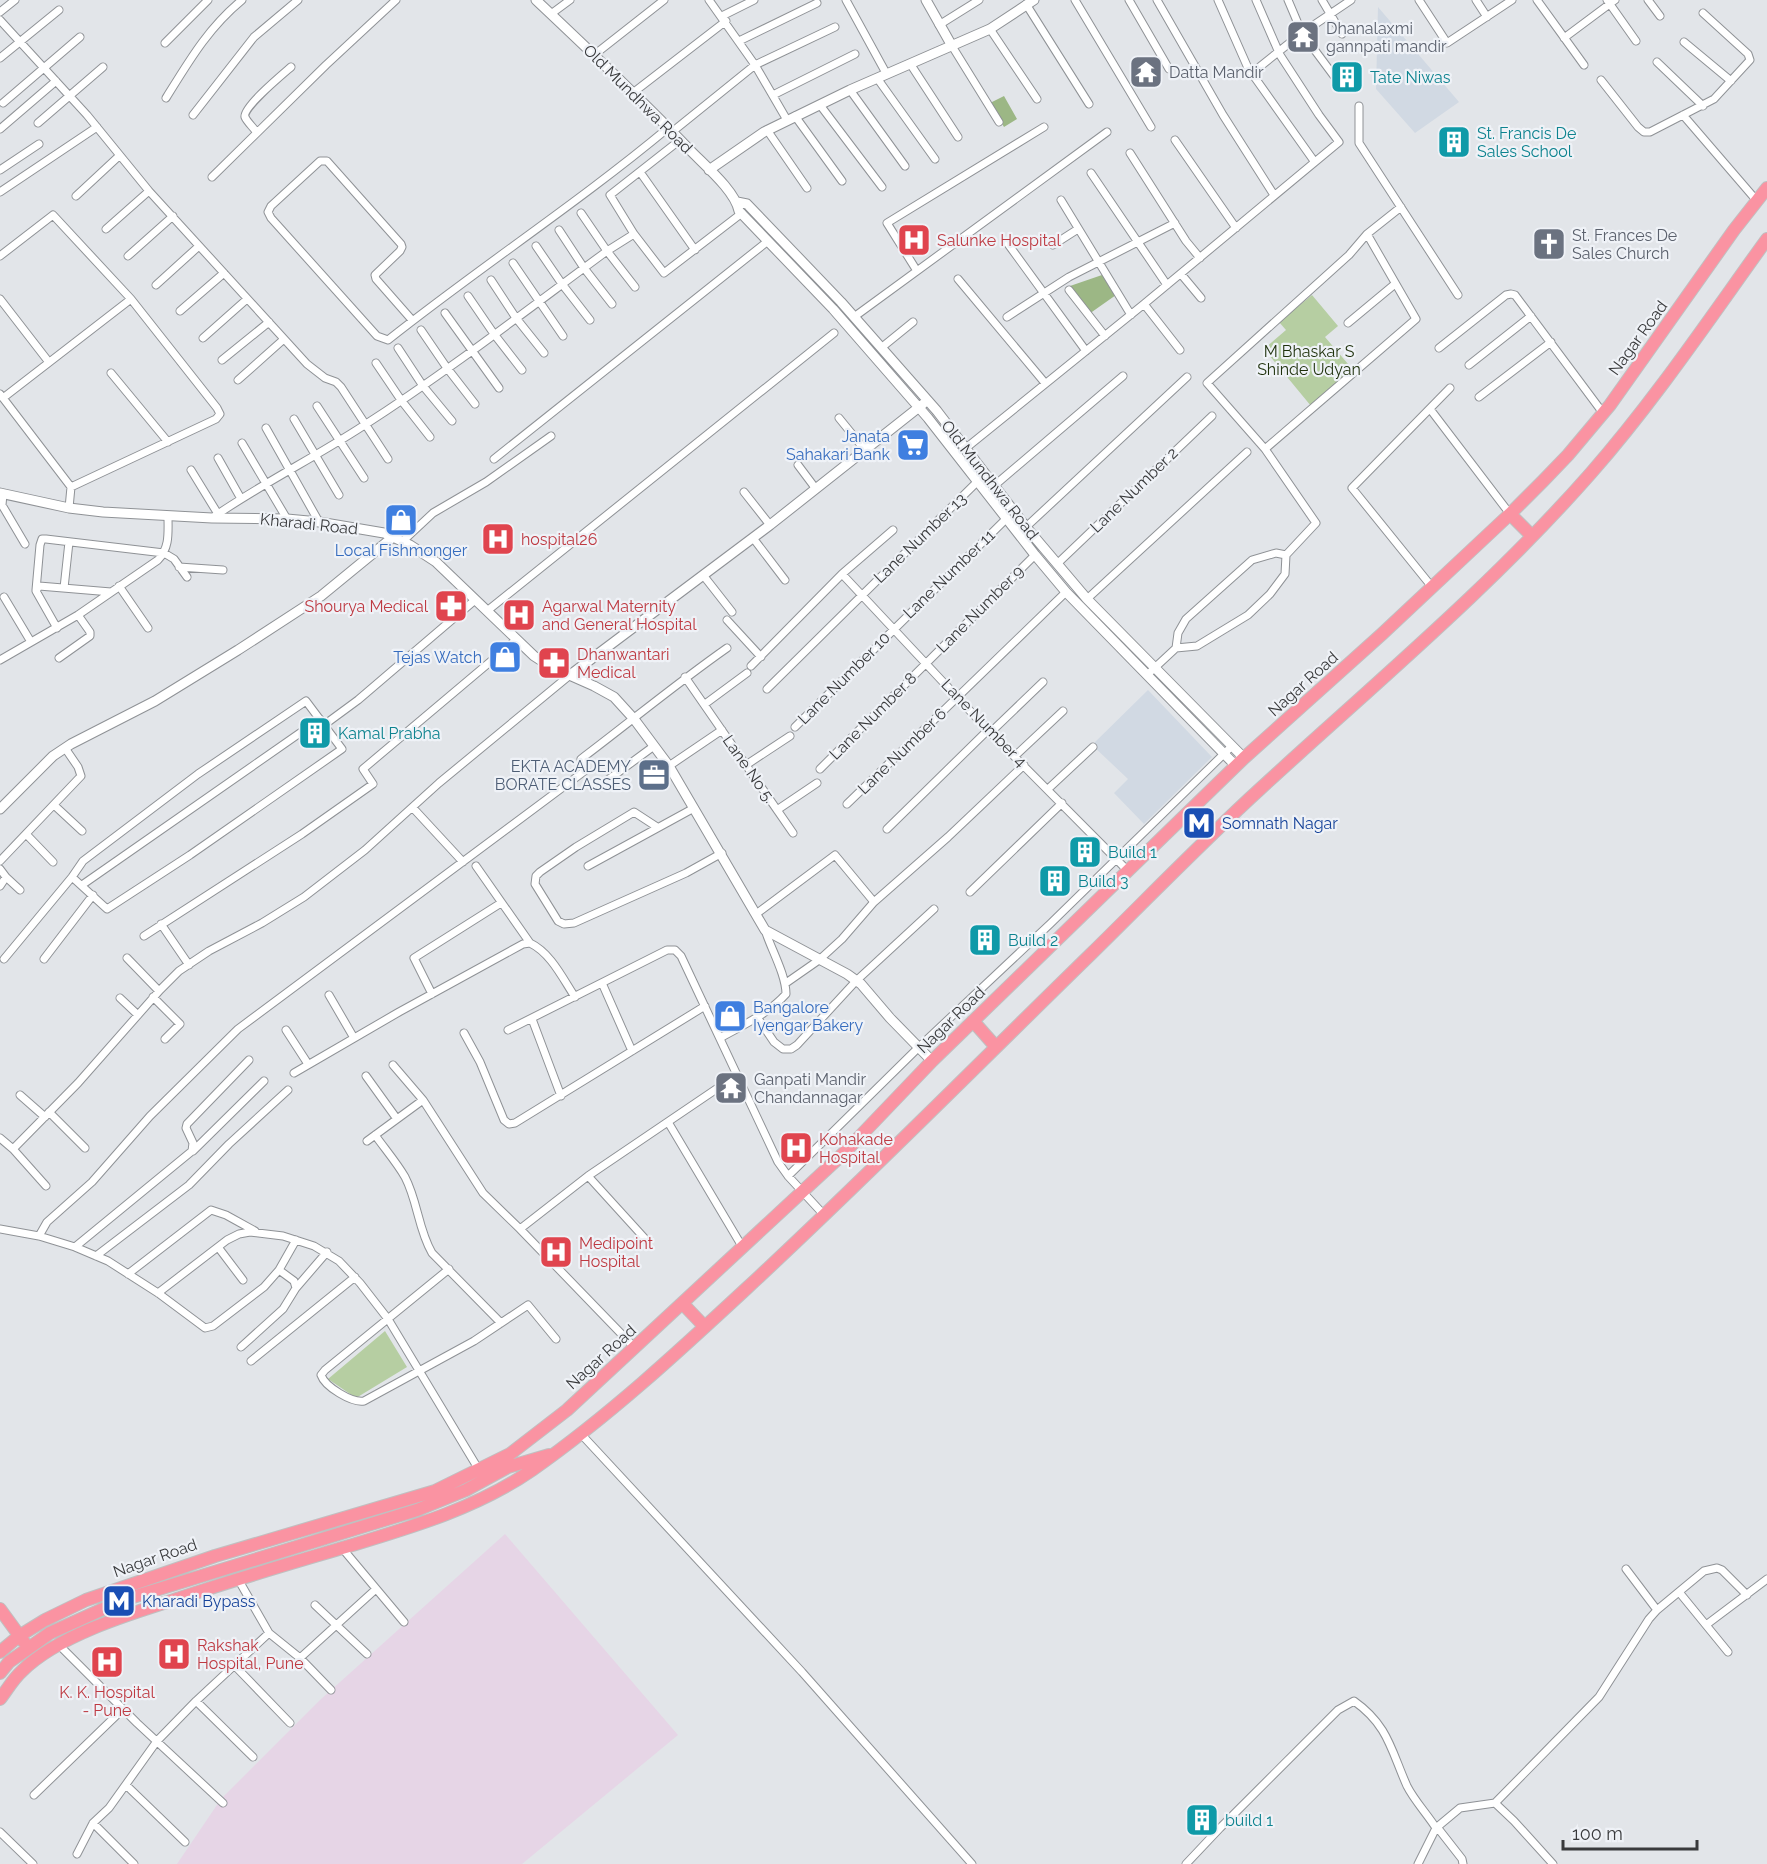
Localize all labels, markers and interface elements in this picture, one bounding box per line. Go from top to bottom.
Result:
temple icon: Dhanalaxmi gannpati mandir [1285,19,1321,55]
place label: Dhanalaxmi gannpati mandir [1326,19,1447,56]
street label: Old Mundhwa Road [580,41,696,157]
temple icon: Datta Mandir [1128,54,1164,90]
building icon: Tate Niwas [1329,59,1365,95]
place label: Datta Mandir [1169,63,1264,82]
place label: Tate Niwas [1370,68,1451,87]
building icon: St. Francis De Sales School [1436,124,1472,160]
place label: St. Francis De Sales School [1477,124,1576,161]
hospital icon: Salunke Hospital [896,222,932,258]
church icon: St. Frances De Sales Church [1531,226,1567,262]
place label: St. Frances De Sales Church [1572,226,1677,263]
place label: Salunke Hospital [937,231,1061,250]
street label: Nagar Road [1605,297,1671,379]
park label: M Bhaskar S Shinde Udyan [1257,342,1361,379]
street label: Old Mundhwa Road [937,416,1043,544]
place label: Janata Sahakari Bank [786,427,891,464]
supermarket icon: Janata Sahakari Bank [895,427,931,463]
street label: Lane Number 2 [1086,443,1182,537]
street label: Lane Number 13 [870,489,970,587]
shop icon: Local Fishmonger [383,502,419,538]
street label: Kharadi Road [259,509,359,539]
hospital icon: hospital26 [480,521,516,557]
street label: Lane Number 11 [899,525,999,622]
place label: hospital26 [521,530,597,549]
place label: Local Fishmonger [335,541,468,560]
street label: Lane Number 9 [932,561,1028,657]
pharmacy icon: Shourya Medical [433,588,469,624]
place label: Shourya Medical [304,597,429,616]
hospital icon: Agarwal Maternity and General Hospital [501,597,537,633]
place label: Agarwal Maternity and General Hospital [542,597,697,634]
street label: Lane Number 10 [794,628,894,728]
shop icon: Tejas Watch [487,639,523,675]
pharmacy icon: Dhanwantari Medical [536,645,572,681]
place label: Dhanwantari Medical [577,645,670,682]
place label: Tejas Watch [393,648,482,667]
street label: Nagar Road [1264,648,1342,720]
street label: Lane Number 8 [825,668,921,764]
street label: Lane Number 4 [937,675,1031,771]
street label: Lane Number 6 [854,704,950,798]
building icon: Kamal Prabha [297,715,333,751]
place label: Kamal Prabha [338,724,441,743]
street label: Lane No 5. [719,731,779,807]
place label: EKTA ACADEMY BORATE CLASSES [495,757,632,794]
office icon: EKTA ACADEMY BORATE CLASSES [636,757,672,793]
metro station icon: Somnath Nagar [1181,805,1217,841]
place label: Somnath Nagar [1222,814,1338,833]
building icon: Build 1 [1067,834,1103,870]
place label: Build 1 [1108,843,1157,862]
building icon: Build 3 [1037,863,1073,899]
place label: Build 3 [1078,872,1129,891]
building icon: Build 2 [967,922,1003,958]
place label: Build 2 [1008,931,1058,950]
street label: Nagar Road [913,983,989,1057]
shop icon: Bangalore Iyengar Bakery [712,998,748,1034]
place label: Bangalore Iyengar Bakery [753,998,863,1035]
temple icon: Ganpati Mandir Chandannagar [713,1070,749,1106]
place label: Ganpati Mandir Chandannagar [754,1070,866,1107]
hospital icon: Kohakade Hospital [778,1130,814,1166]
place label: Kohakade Hospital [819,1130,893,1167]
hospital icon: Medipoint Hospital [538,1234,574,1270]
place label: Medipoint Hospital [579,1234,654,1271]
street label: Nagar Road [562,1321,640,1393]
street label: Nagar Road [111,1535,199,1581]
metro station icon: Kharadi Bypass [101,1583,137,1619]
place label: Kharadi Bypass [142,1592,256,1611]
hospital icon: Rakshak Hospital, Pune [156,1636,192,1672]
place label: Rakshak Hospital, Pune [197,1636,304,1673]
hospital icon: K. K. Hospital - Pune [89,1644,125,1680]
place label: K. K. Hospital - Pune [59,1683,155,1720]
building icon: build 1 [1184,1802,1220,1838]
place label: build 1 [1225,1811,1273,1830]
scale bar [1563,1813,1696,1851]
text: 100 m [1572,1823,1623,1844]

